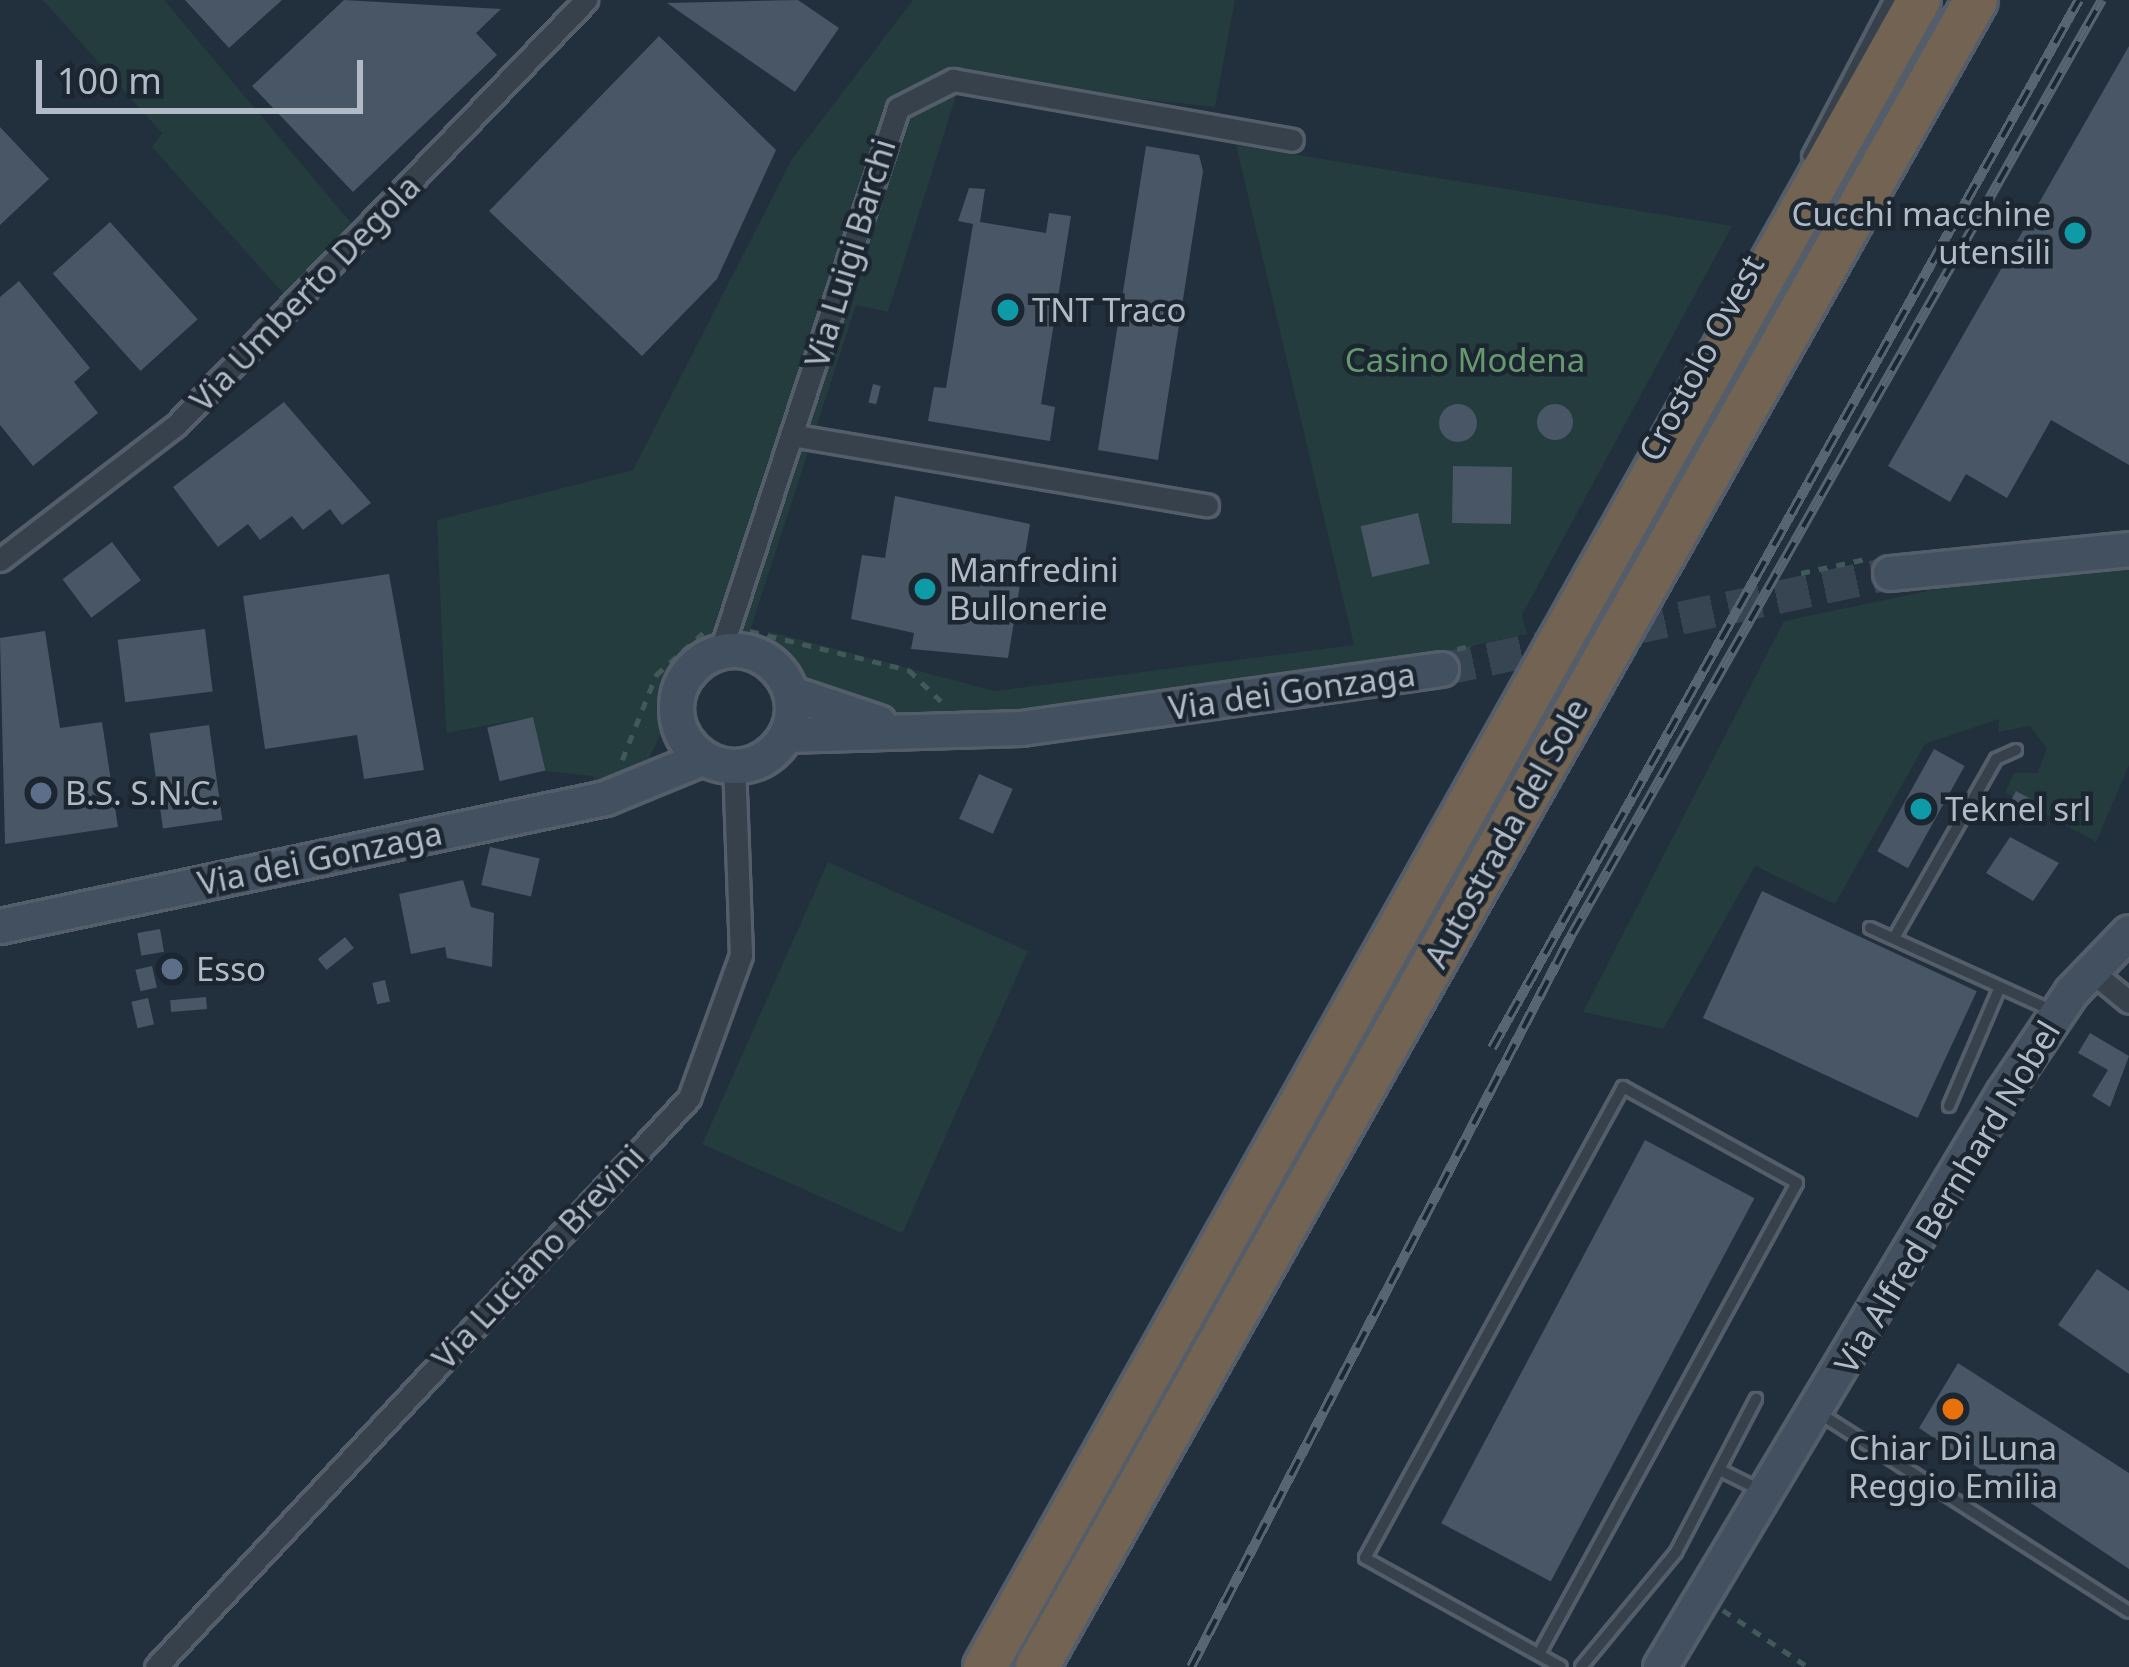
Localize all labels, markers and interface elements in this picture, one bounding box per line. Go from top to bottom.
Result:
scale bar [42,36,369,110]
text: 100 m [57,56,162,105]
street label: Via Luigi Barchi [796,134,904,372]
street label: Via Umberto Degola [182,167,428,419]
place label: Cucchi macchine utensili [1792,194,2051,272]
marker: Cucchi macchine utensili [2062,220,2088,246]
street label: Crostolo Ovest [1630,248,1772,468]
place label: TNT Traco [1032,290,1186,330]
marker: TNT Traco [995,297,1021,323]
park label: Casino Modena [1345,340,1585,380]
place label: Manfredini Bullonerie [949,550,1118,628]
marker: Manfredini Bullonerie [912,576,938,602]
street label: Via dei Gonzaga [1166,654,1418,728]
street label: Autostrada del Sole [1416,692,1596,974]
place label: B.S. S.N.C. [65,773,219,813]
marker: B.S. S.N.C. [28,780,54,806]
place label: Teknel srl [1945,789,2091,829]
marker: Teknel srl [1908,796,1934,822]
street label: Via dei Gonzaga [194,813,446,903]
place label: Esso [196,949,266,989]
marker: Esso [159,956,185,982]
street label: Via Alfred Bernhard Nobel [1826,1014,2068,1380]
street label: Via Luciano Brevini [424,1137,652,1377]
marker: Chiar Di Luna Reggio Emilia [1940,1396,1966,1422]
place label: Chiar Di Luna Reggio Emilia [1848,1428,2058,1506]

